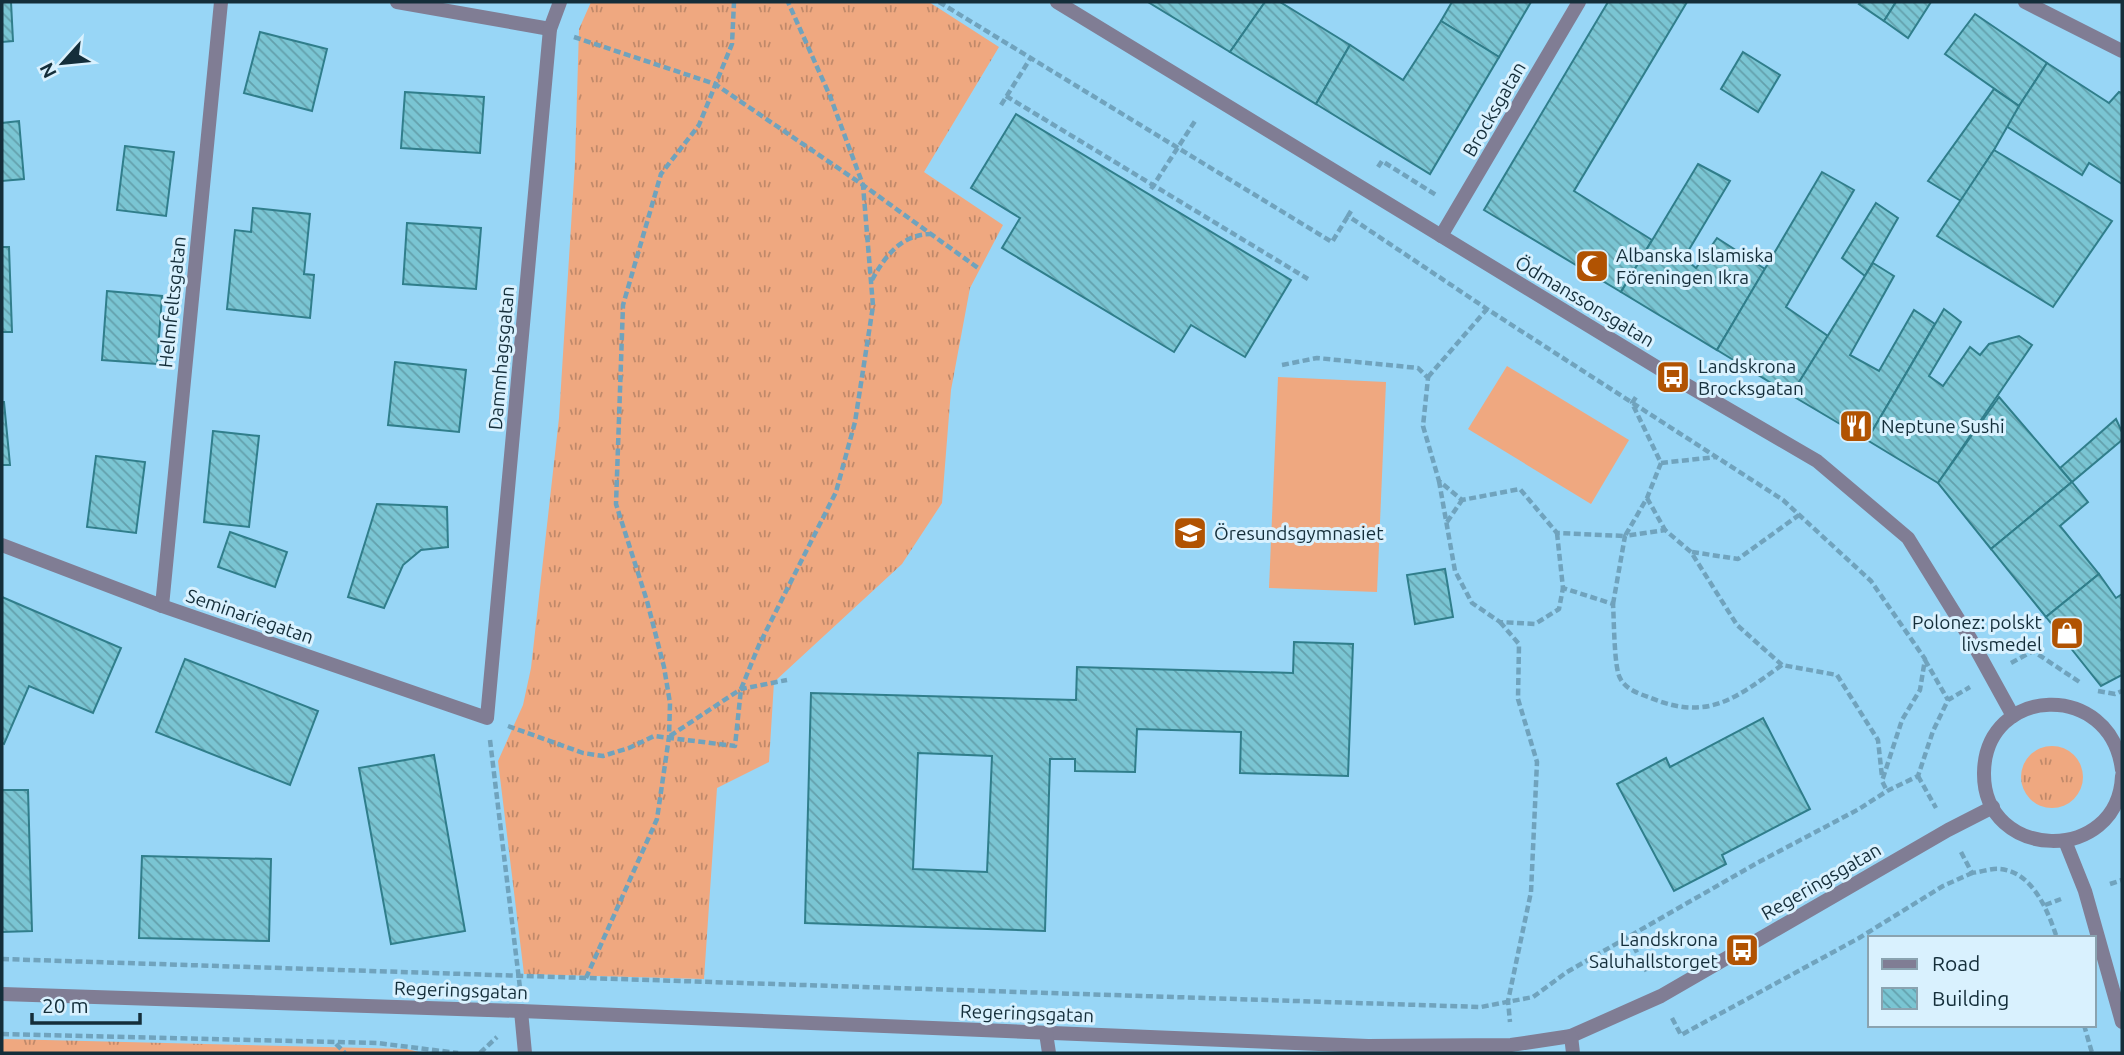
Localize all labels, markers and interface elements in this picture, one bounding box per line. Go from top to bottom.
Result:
north arrow [28,28,98,98]
street label: Brocksgatan [1458,58,1530,160]
text: N [35,59,61,82]
street label: Helmfeltsgatan [154,235,190,369]
place label: Albanska Islamiska Föreningen Ikra [1616,244,1774,288]
mosque icon: Albanska Islamiska Föreningen Ikra [1573,247,1611,285]
street label: Ödmanssonsgatan [1511,251,1659,351]
street label: Dammhagsgatan [484,285,518,431]
place label: Landskrona Brocksgatan [1698,355,1804,399]
bus stop icon: Landskrona Brocksgatan [1654,358,1692,396]
restaurant icon: Neptune Sushi [1837,407,1875,445]
place label: Neptune Sushi [1881,415,2005,437]
school or university icon: Öresundsgymnasiet [1171,514,1209,552]
place label: Öresundsgymnasiet [1214,522,1384,544]
street label: Seminariegatan [183,584,317,648]
place label: Polonez: polskt livsmedel [1912,611,2043,655]
shop icon: Polonez: polskt livsmedel [2048,614,2086,652]
street label: Regeringsgatan [1757,838,1885,924]
place label: Landskrona Saluhallstorget [1589,928,1719,972]
bus stop icon: Landskrona Saluhallstorget [1723,931,1761,969]
legend [1868,936,2096,1027]
text: Road [1932,951,1980,975]
street label: Regeringsgatan [394,977,528,1003]
scale bar [32,982,140,1026]
text: Building [1932,986,2009,1010]
text: 20 m [42,993,89,1017]
street label: Regeringsgatan [960,1000,1094,1026]

